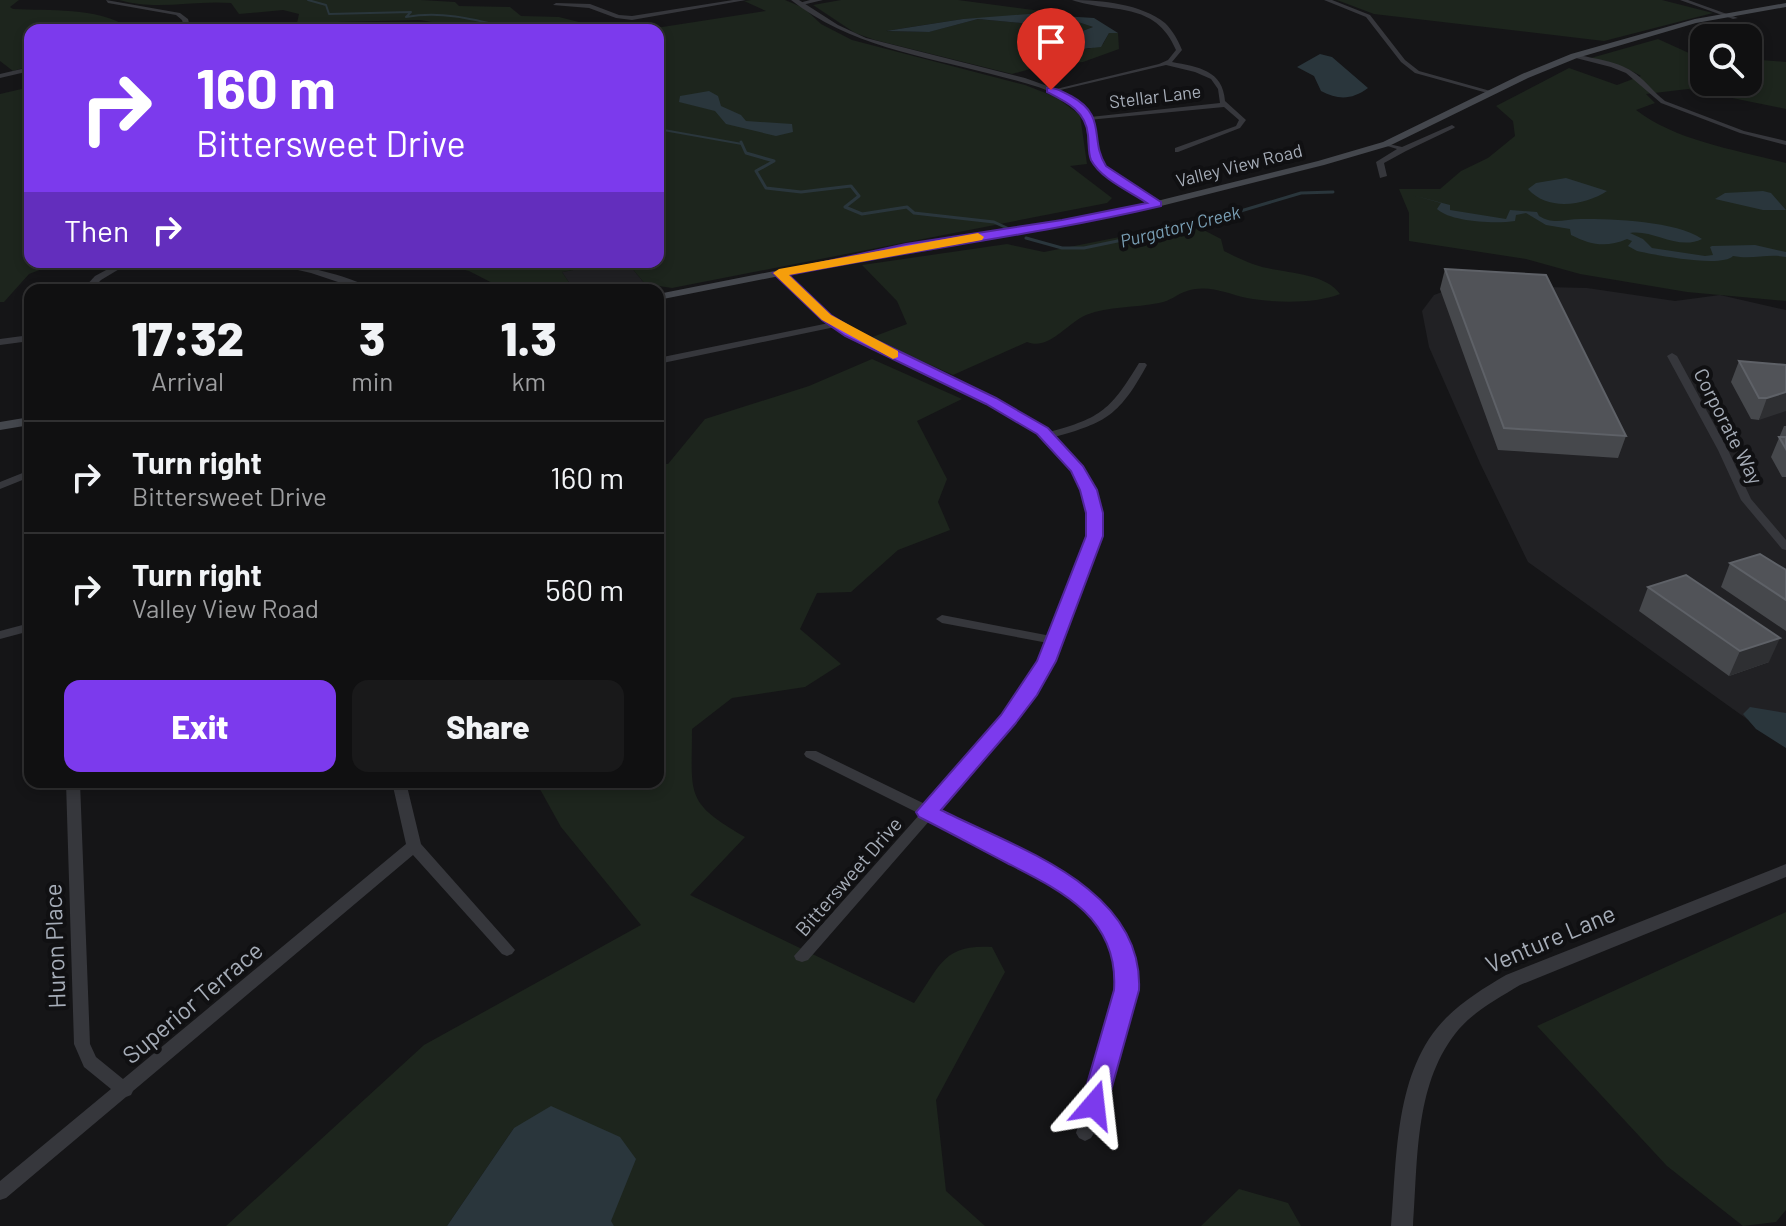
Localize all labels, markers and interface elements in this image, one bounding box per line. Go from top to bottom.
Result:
pin [1017,8,1085,90]
icon: arrive [1029,20,1073,64]
map controls [1690,24,1762,96]
button: search [1690,24,1762,96]
text: 160 m [196,53,336,120]
icon: right [64,56,168,160]
street label: Stellar Lane [1108,79,1202,113]
text: Bittersweet Drive [196,121,466,164]
street label: Valley View Road [1174,139,1304,191]
water label: Purgatory Creek [1118,200,1243,252]
icon: right [145,208,189,252]
text: Then [64,212,129,248]
text: 17:32 [131,308,244,366]
text: 3 [359,308,385,366]
text: 1.3 [501,308,557,366]
street label: Corporate Way [1689,364,1769,488]
text: Arrival [151,365,224,396]
text: min [351,365,393,396]
text: km [511,365,546,396]
text: Turn right [132,444,262,480]
icon: right [64,455,108,499]
text: 160 m [550,459,624,495]
text: Bittersweet Drive [132,480,327,511]
text: Turn right [132,556,262,592]
icon: right [64,567,108,611]
text: 560 m [545,571,624,607]
text: Valley View Road [132,592,319,623]
button: Exit [64,680,336,772]
button: Share [352,680,624,772]
street label: Bittersweet Drive [790,812,906,940]
street label: Huron Place [37,883,71,1009]
street label: Venture Lane [1481,898,1619,978]
street label: Superior Terrace [116,935,268,1069]
position arrow [1052,1063,1136,1147]

